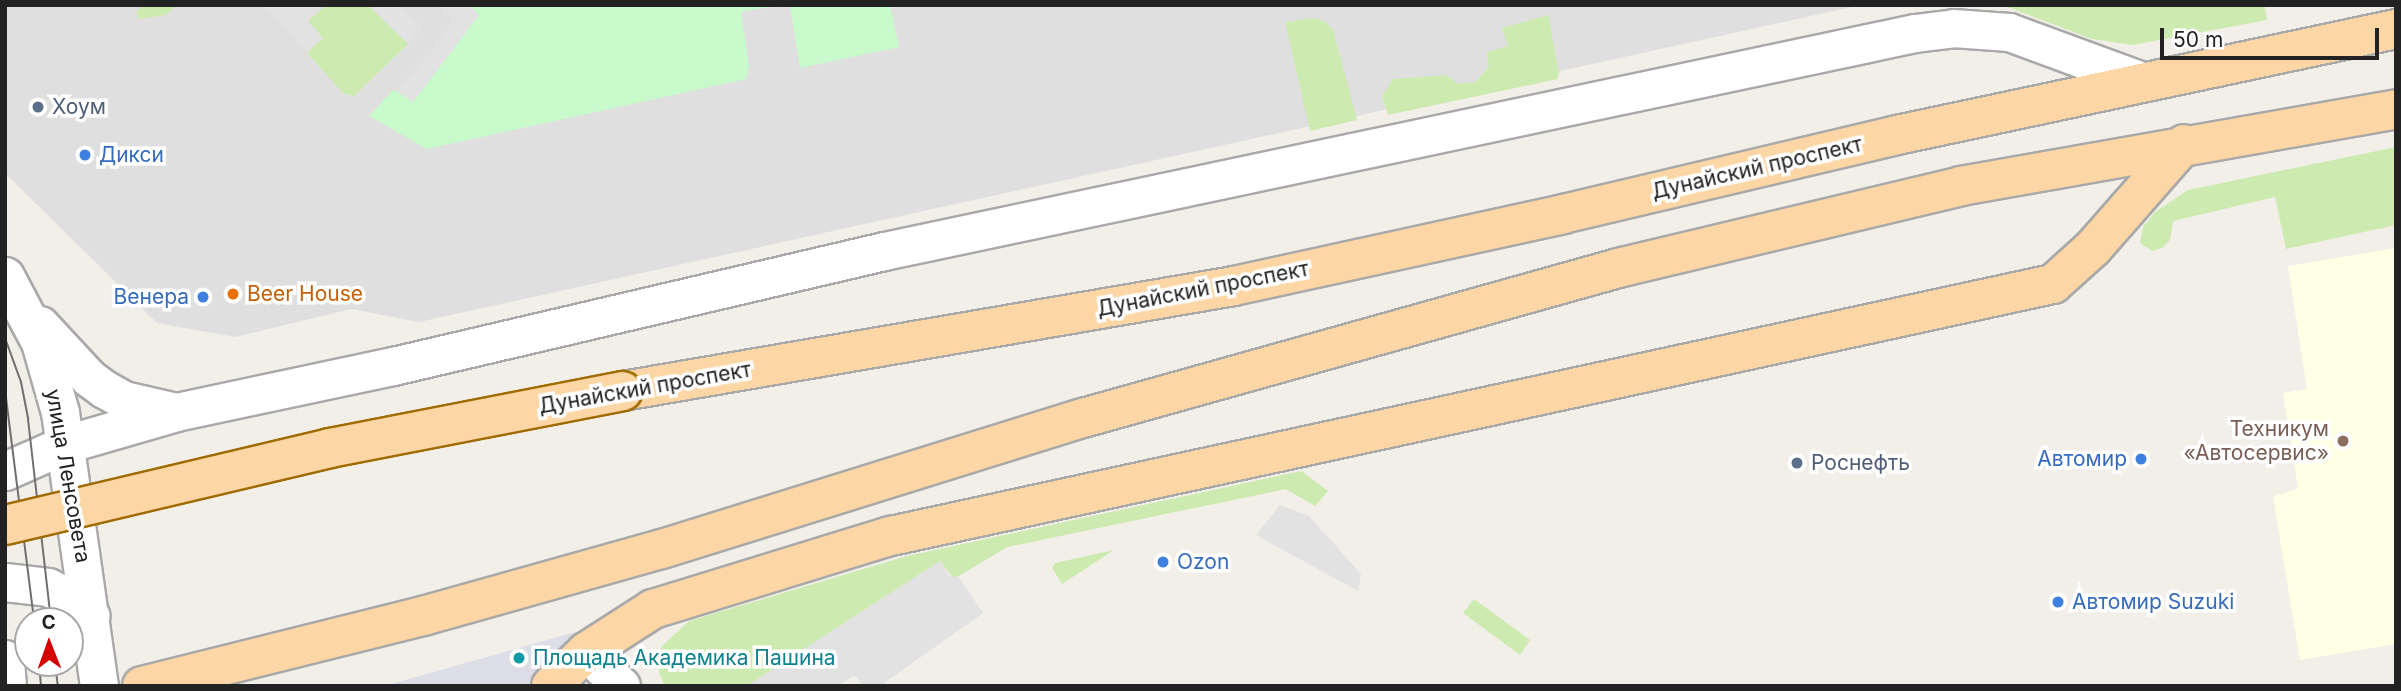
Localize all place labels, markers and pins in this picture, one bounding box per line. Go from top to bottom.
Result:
place label: Хоум [52,94,106,120]
marker: Хоум [30,99,46,115]
place label: Дикси [99,142,164,168]
marker: Дикси [77,147,93,163]
place label: Beer House [247,281,363,307]
place label: Венера [114,284,189,310]
marker: Beer House [225,286,241,302]
marker: Венера [195,289,211,305]
place label: Техникум «Автосервис» [2183,416,2329,466]
marker: Техникум «Автосервис» [2335,433,2351,449]
place label: Автомир [2037,446,2127,472]
place label: Роснефть [1811,450,1910,476]
marker: Автомир [2133,451,2149,467]
marker: Роснефть [1789,455,1805,471]
place label: Ozon [1177,549,1229,575]
marker: Ozon [1155,554,1171,570]
place label: Автомир Suzuki [2072,589,2234,615]
marker: Автомир Suzuki [2050,594,2066,610]
place label: Площадь Академика Пашина [533,645,836,671]
marker: Площадь Академика Пашина [511,650,527,666]

